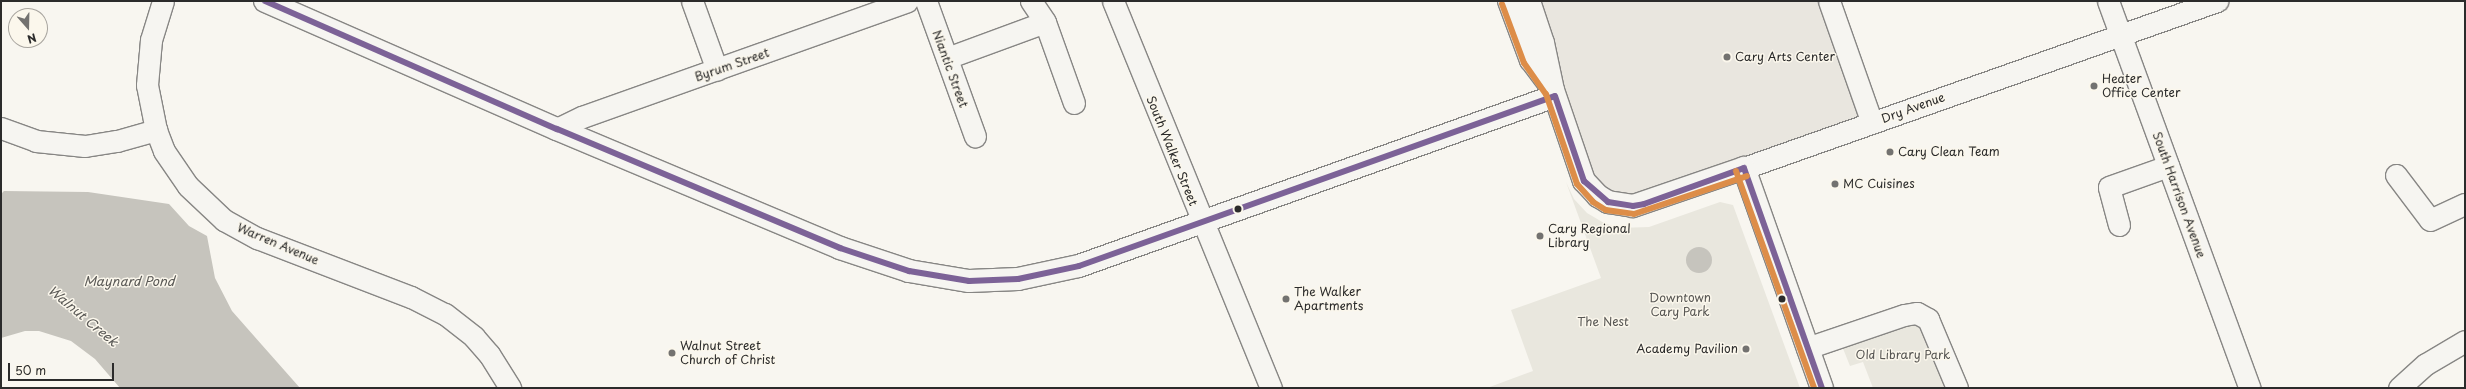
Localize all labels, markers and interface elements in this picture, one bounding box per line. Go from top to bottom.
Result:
north arrow [8,8,48,48]
street label: Niantic Street [929,28,971,110]
text: N [25,29,39,48]
street label: Byrum Street [693,45,771,85]
place label: Cary Arts Center [1735,50,1836,64]
marker: Cary Arts Center [1722,52,1732,62]
place label: Heater Office Center [2102,72,2181,100]
marker: Heater Office Center [2089,81,2099,91]
street label: Dry Avenue [1879,90,1947,126]
street label: South Walker Street [1143,93,1201,209]
street label: South Harrison Avenue [2150,130,2208,260]
place label: Cary Clean Team [1898,145,1999,159]
marker: Cary Clean Team [1885,147,1895,157]
place label: MC Cuisines [1843,177,1915,191]
marker: MC Cuisines [1830,179,1840,189]
unlabelled marker [1233,204,1243,214]
street label: Warren Avenue [235,220,321,268]
place label: Cary Regional Library [1548,222,1630,250]
marker: Cary Regional Library [1535,231,1545,241]
water label: Maynard Pond [83,273,175,289]
water label: Walnut Creek [45,282,121,350]
place label: The Walker Apartments [1294,285,1363,313]
park label: Downtown Cary Park [1649,291,1711,319]
marker: The Walker Apartments [1281,294,1291,304]
unlabelled marker [1777,294,1787,304]
park label: The Nest [1577,315,1629,329]
place label: Walnut Street Church of Christ [680,339,775,367]
place label: Academy Pavilion [1636,342,1738,356]
marker: Academy Pavilion [1741,344,1751,354]
marker: Walnut Street Church of Christ [667,348,677,358]
park label: Old Library Park [1855,348,1951,362]
scale bar [10,355,116,381]
text: 50 m [15,361,46,379]

